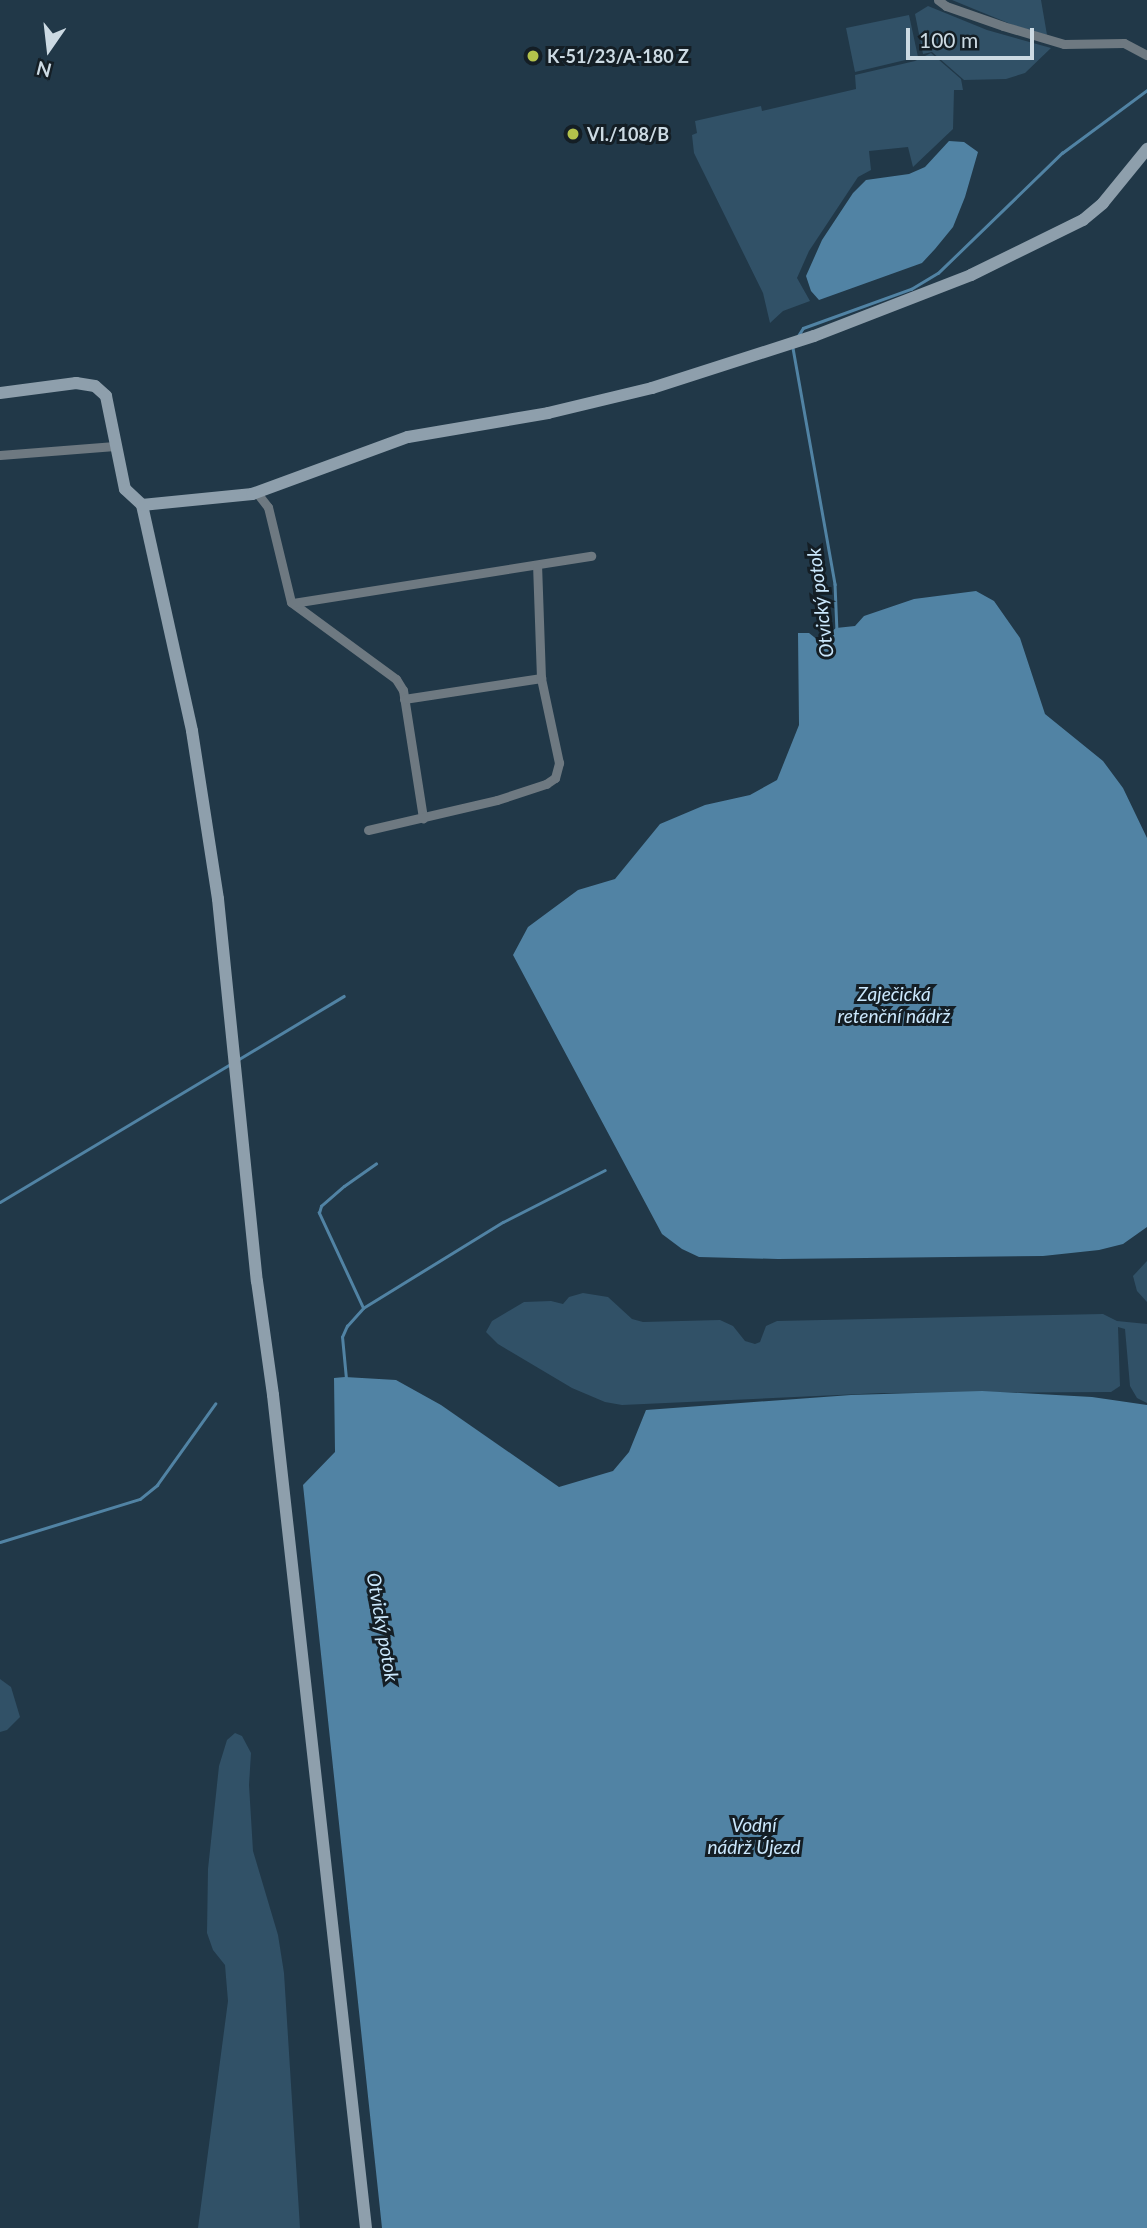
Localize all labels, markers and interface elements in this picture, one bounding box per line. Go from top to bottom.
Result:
north arrow [14,14,84,84]
scale bar [909,14,1037,58]
text: 100 m [919,27,978,52]
place label: K-51/23/A-180 Z [547,45,689,67]
marker: K-51/23/A-180 Z [525,48,541,64]
text: N [34,57,54,83]
place label: VI./108/B [587,123,669,145]
marker: VI./108/B [565,126,581,142]
water label: Otvický potok [802,547,838,659]
water label: Zaječická retenční nádrž [838,983,950,1027]
water label: Otvický potok [362,1571,404,1683]
water label: Vodní nádrž Újezd [707,1814,801,1858]

